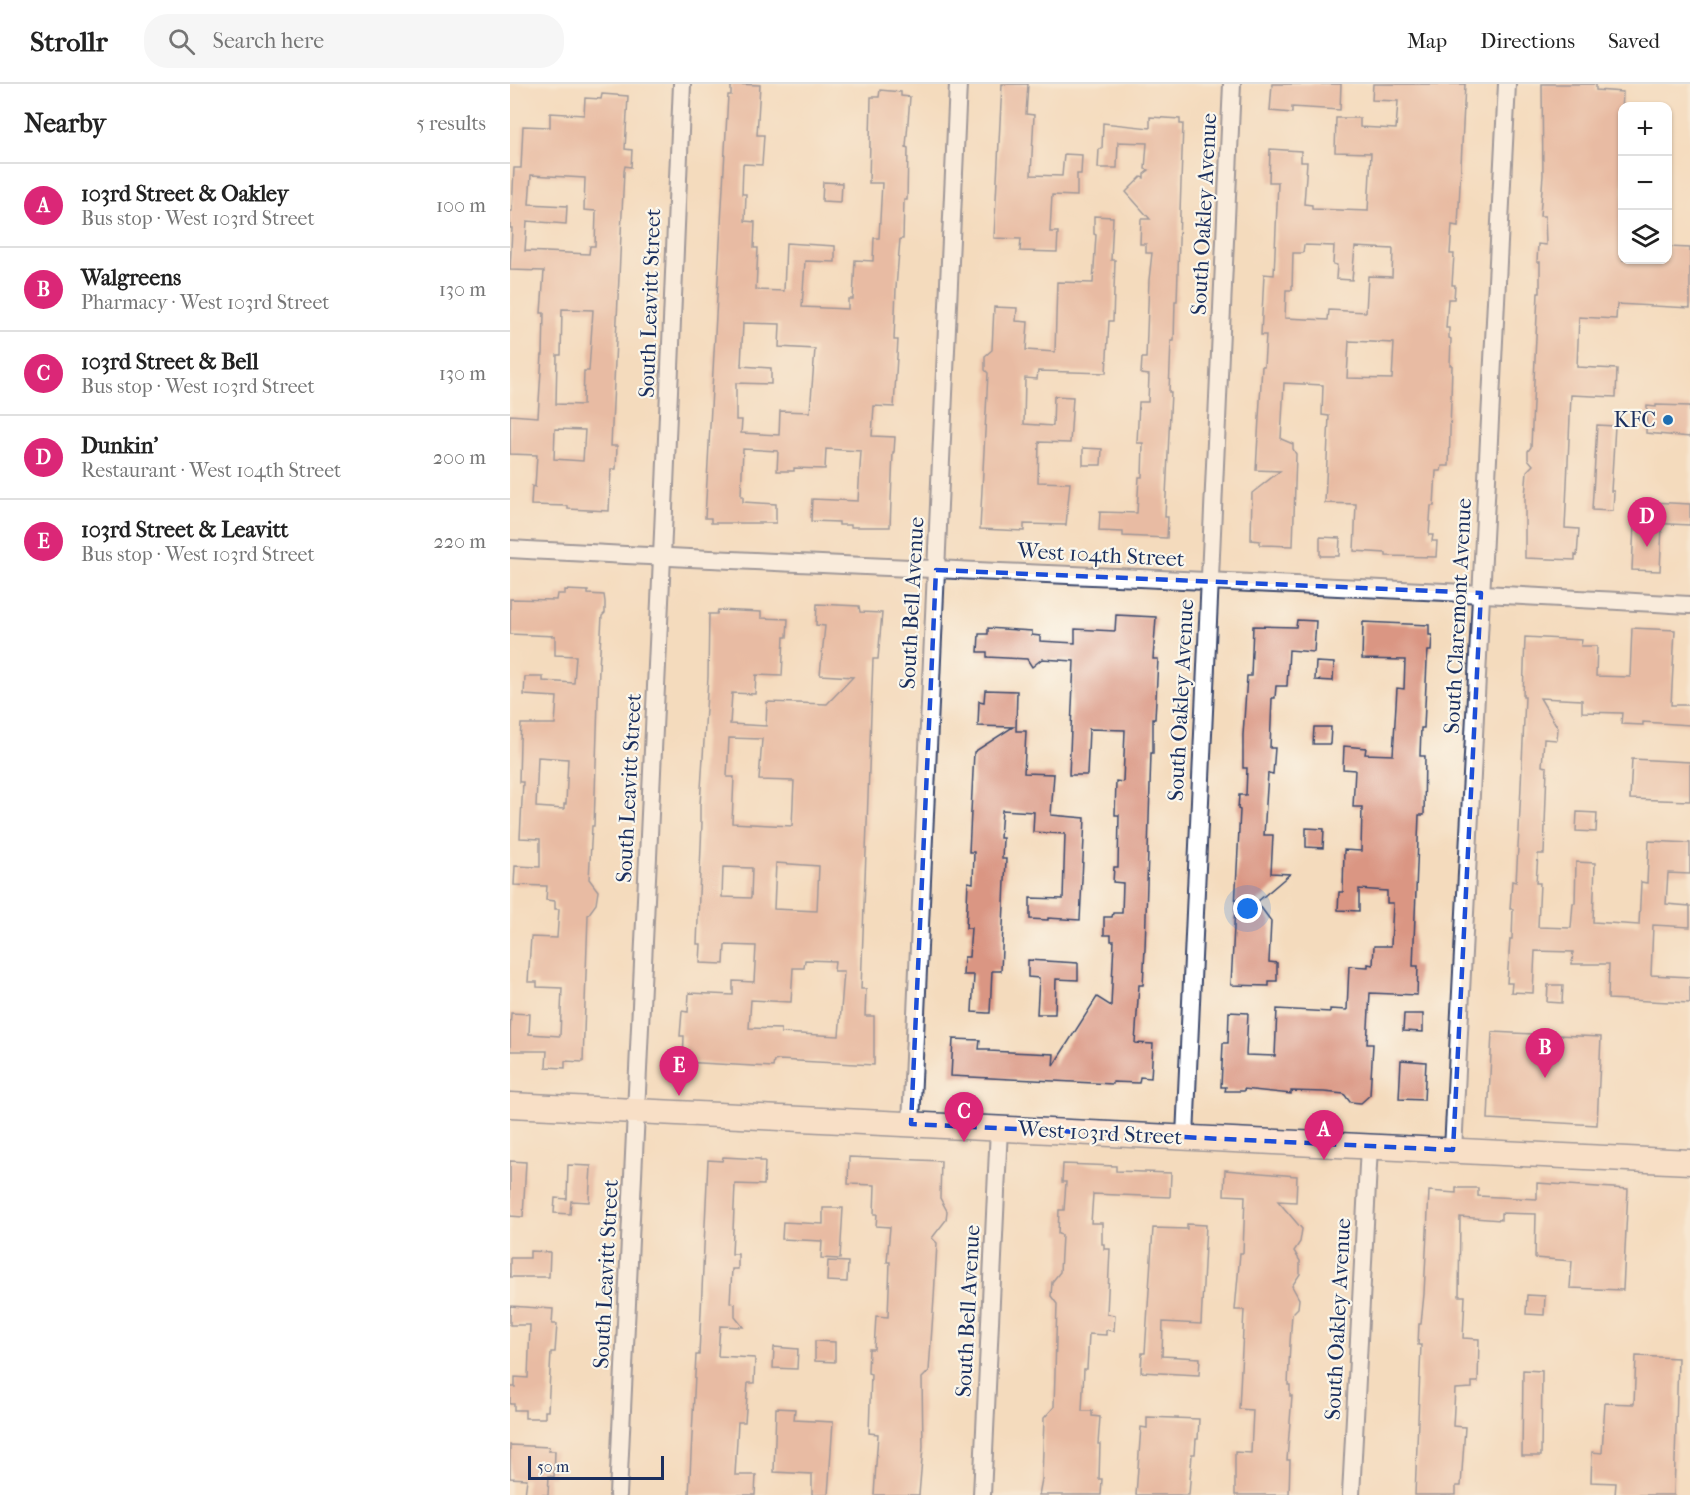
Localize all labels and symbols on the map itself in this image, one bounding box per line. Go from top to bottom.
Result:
street label: South Oakley Avenue [1186,112,1222,316]
street label: South Leavitt Street [634,208,666,398]
place label: KFC [1613,407,1656,433]
marker: KFC [1661,413,1675,427]
street label: South Claremont Avenue [1439,497,1477,735]
pin: D [1628,498,1666,547]
street label: South Bell Avenue [895,516,930,690]
street label: West 104th Street [1016,538,1185,572]
street label: South Oakley Avenue [1163,598,1199,802]
street label: South Leavitt Street [611,693,647,883]
your location [1233,894,1262,923]
pin: B [1526,1028,1564,1078]
pin: E [660,1046,698,1096]
pin: C [944,1092,984,1142]
pin: A [1304,1110,1344,1160]
street label: West 103rd Street [1016,1116,1183,1150]
street label: South Leavitt Street [588,1179,624,1369]
street label: South Oakley Avenue [1320,1217,1356,1421]
street label: South Bell Avenue [951,1224,986,1398]
scale bar [528,1453,664,1480]

